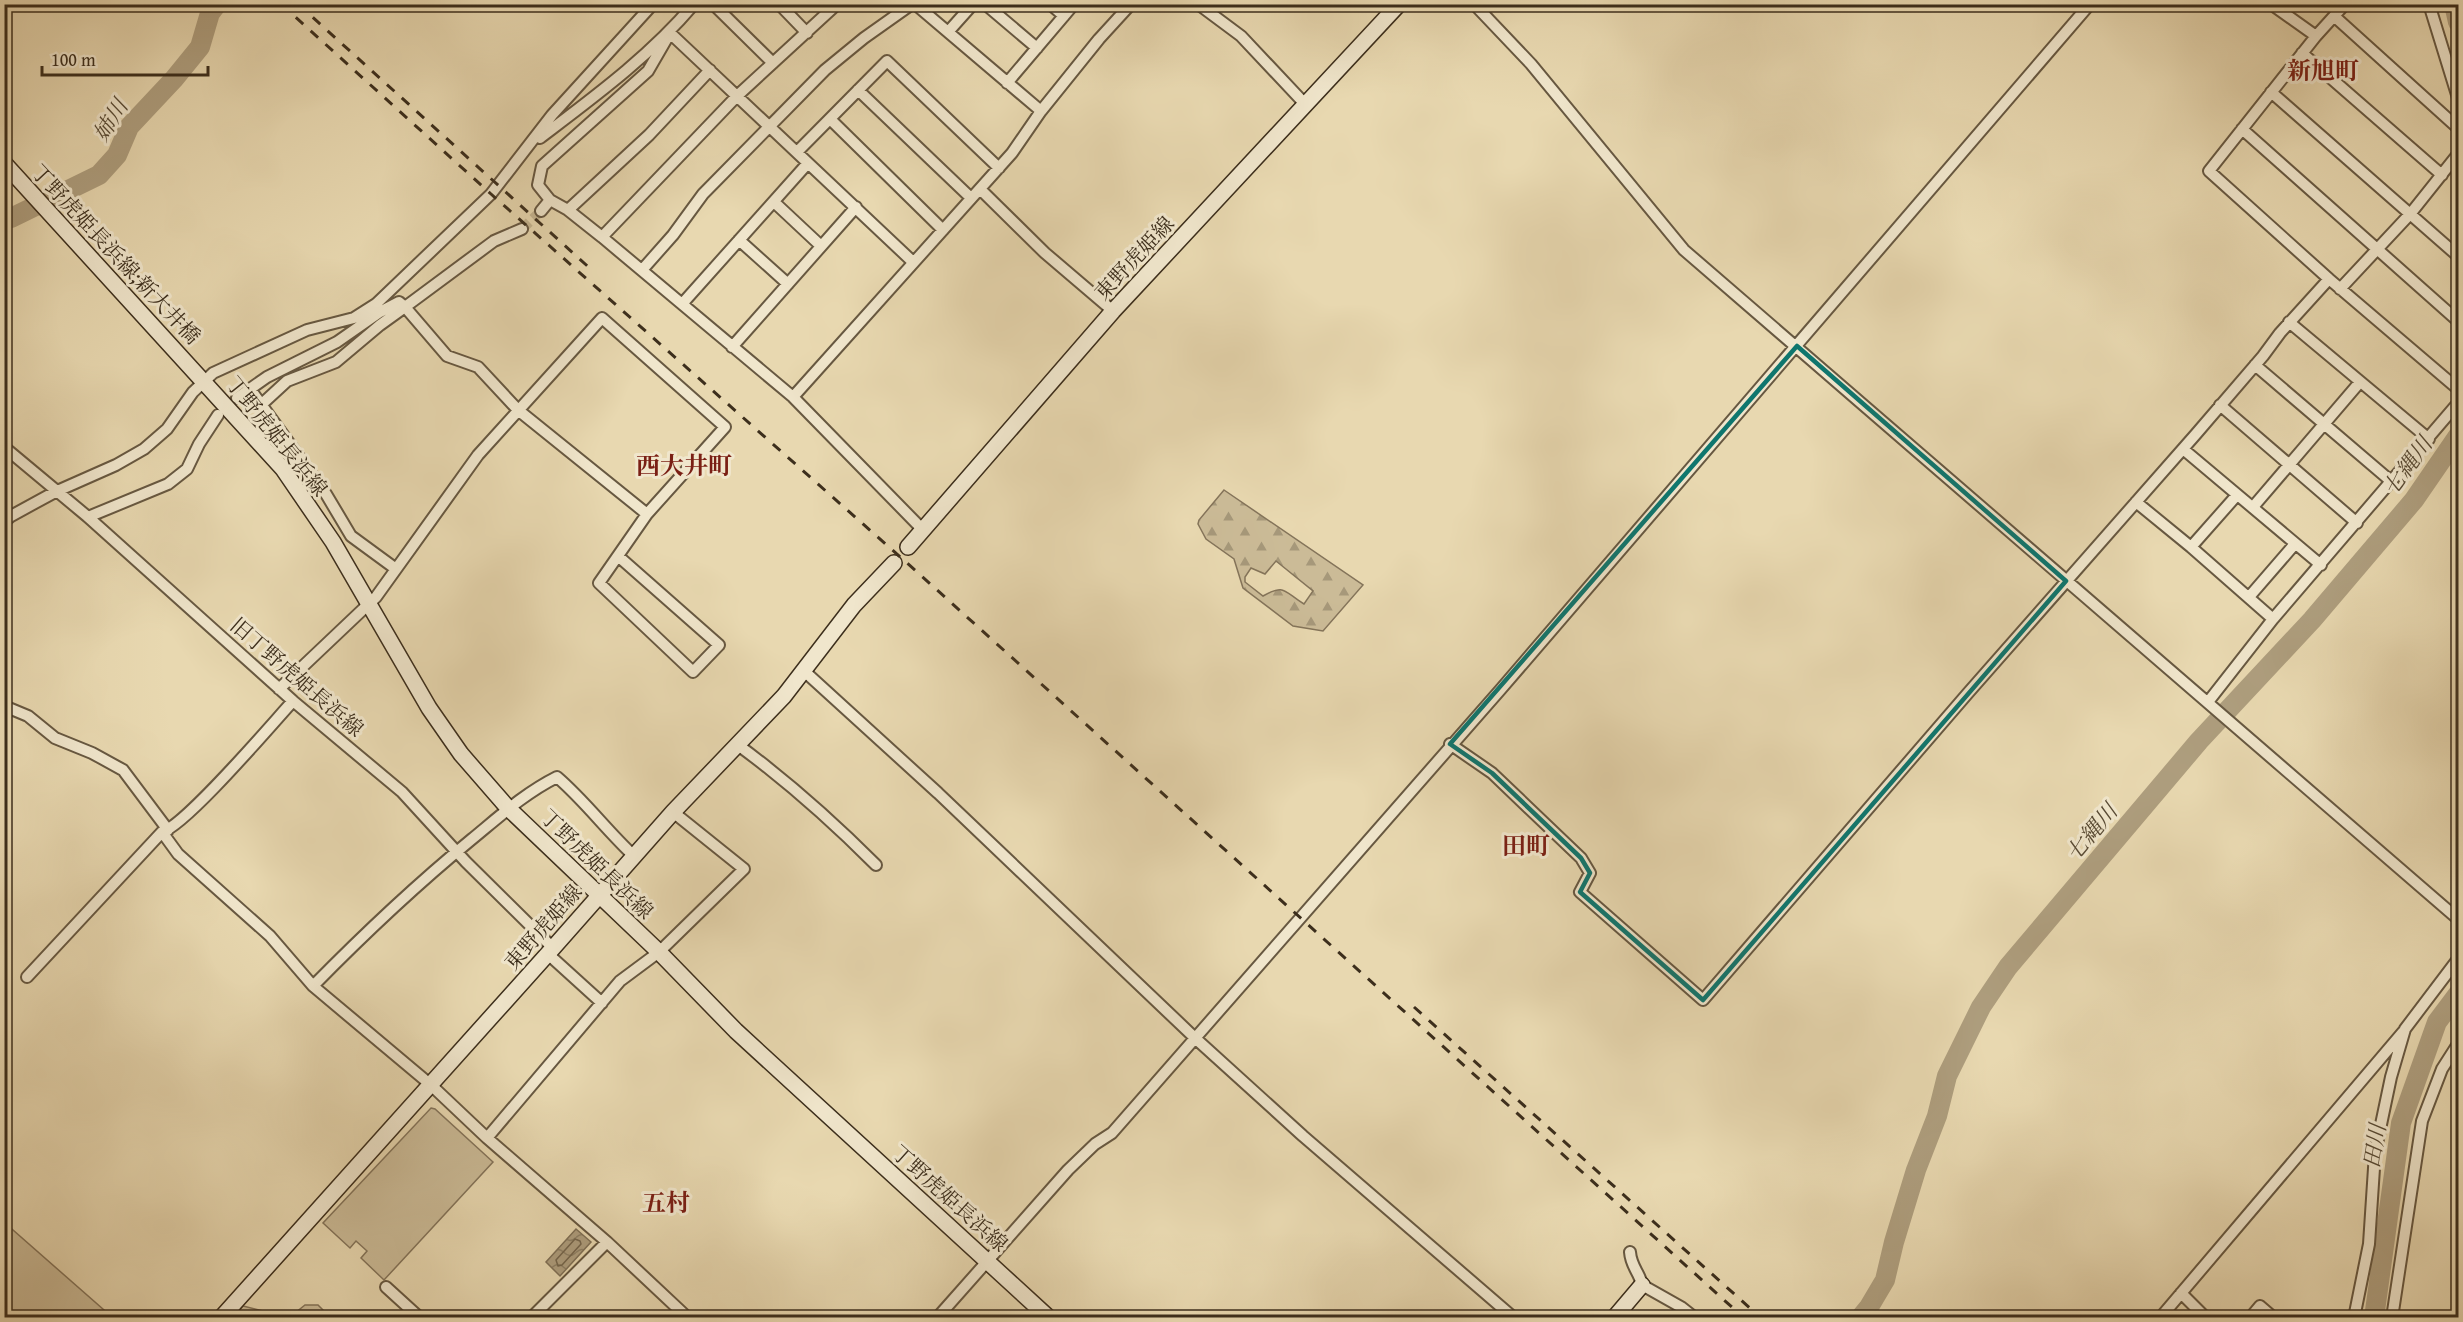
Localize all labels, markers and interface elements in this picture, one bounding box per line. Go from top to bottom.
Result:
scale bar [42,39,208,77]
text: 100 m [51,46,96,73]
district label: 新旭町 [2287,53,2359,88]
water label: 姉川 [85,91,136,147]
street label: 丁野虎姫長浜線;新大井橋 [24,157,208,351]
street label: 東野虎姫線 [1087,209,1181,307]
street label: 丁野虎姫長浜線 [219,369,335,503]
water label: 七縄川 [2375,428,2441,502]
district label: 西大井町 [636,448,732,483]
street label: 旧丁野虎姫長浜線 [223,610,371,744]
water label: 七縄川 [2058,795,2126,868]
street label: 丁野虎姫長浜線 [533,802,661,926]
district label: 田町 [1502,828,1550,863]
street label: 東野虎姫線 [497,877,589,977]
water label: 田川 [2355,1120,2394,1170]
street label: 丁野虎姫長浜線 [885,1137,1015,1259]
district label: 五村 [642,1185,690,1220]

